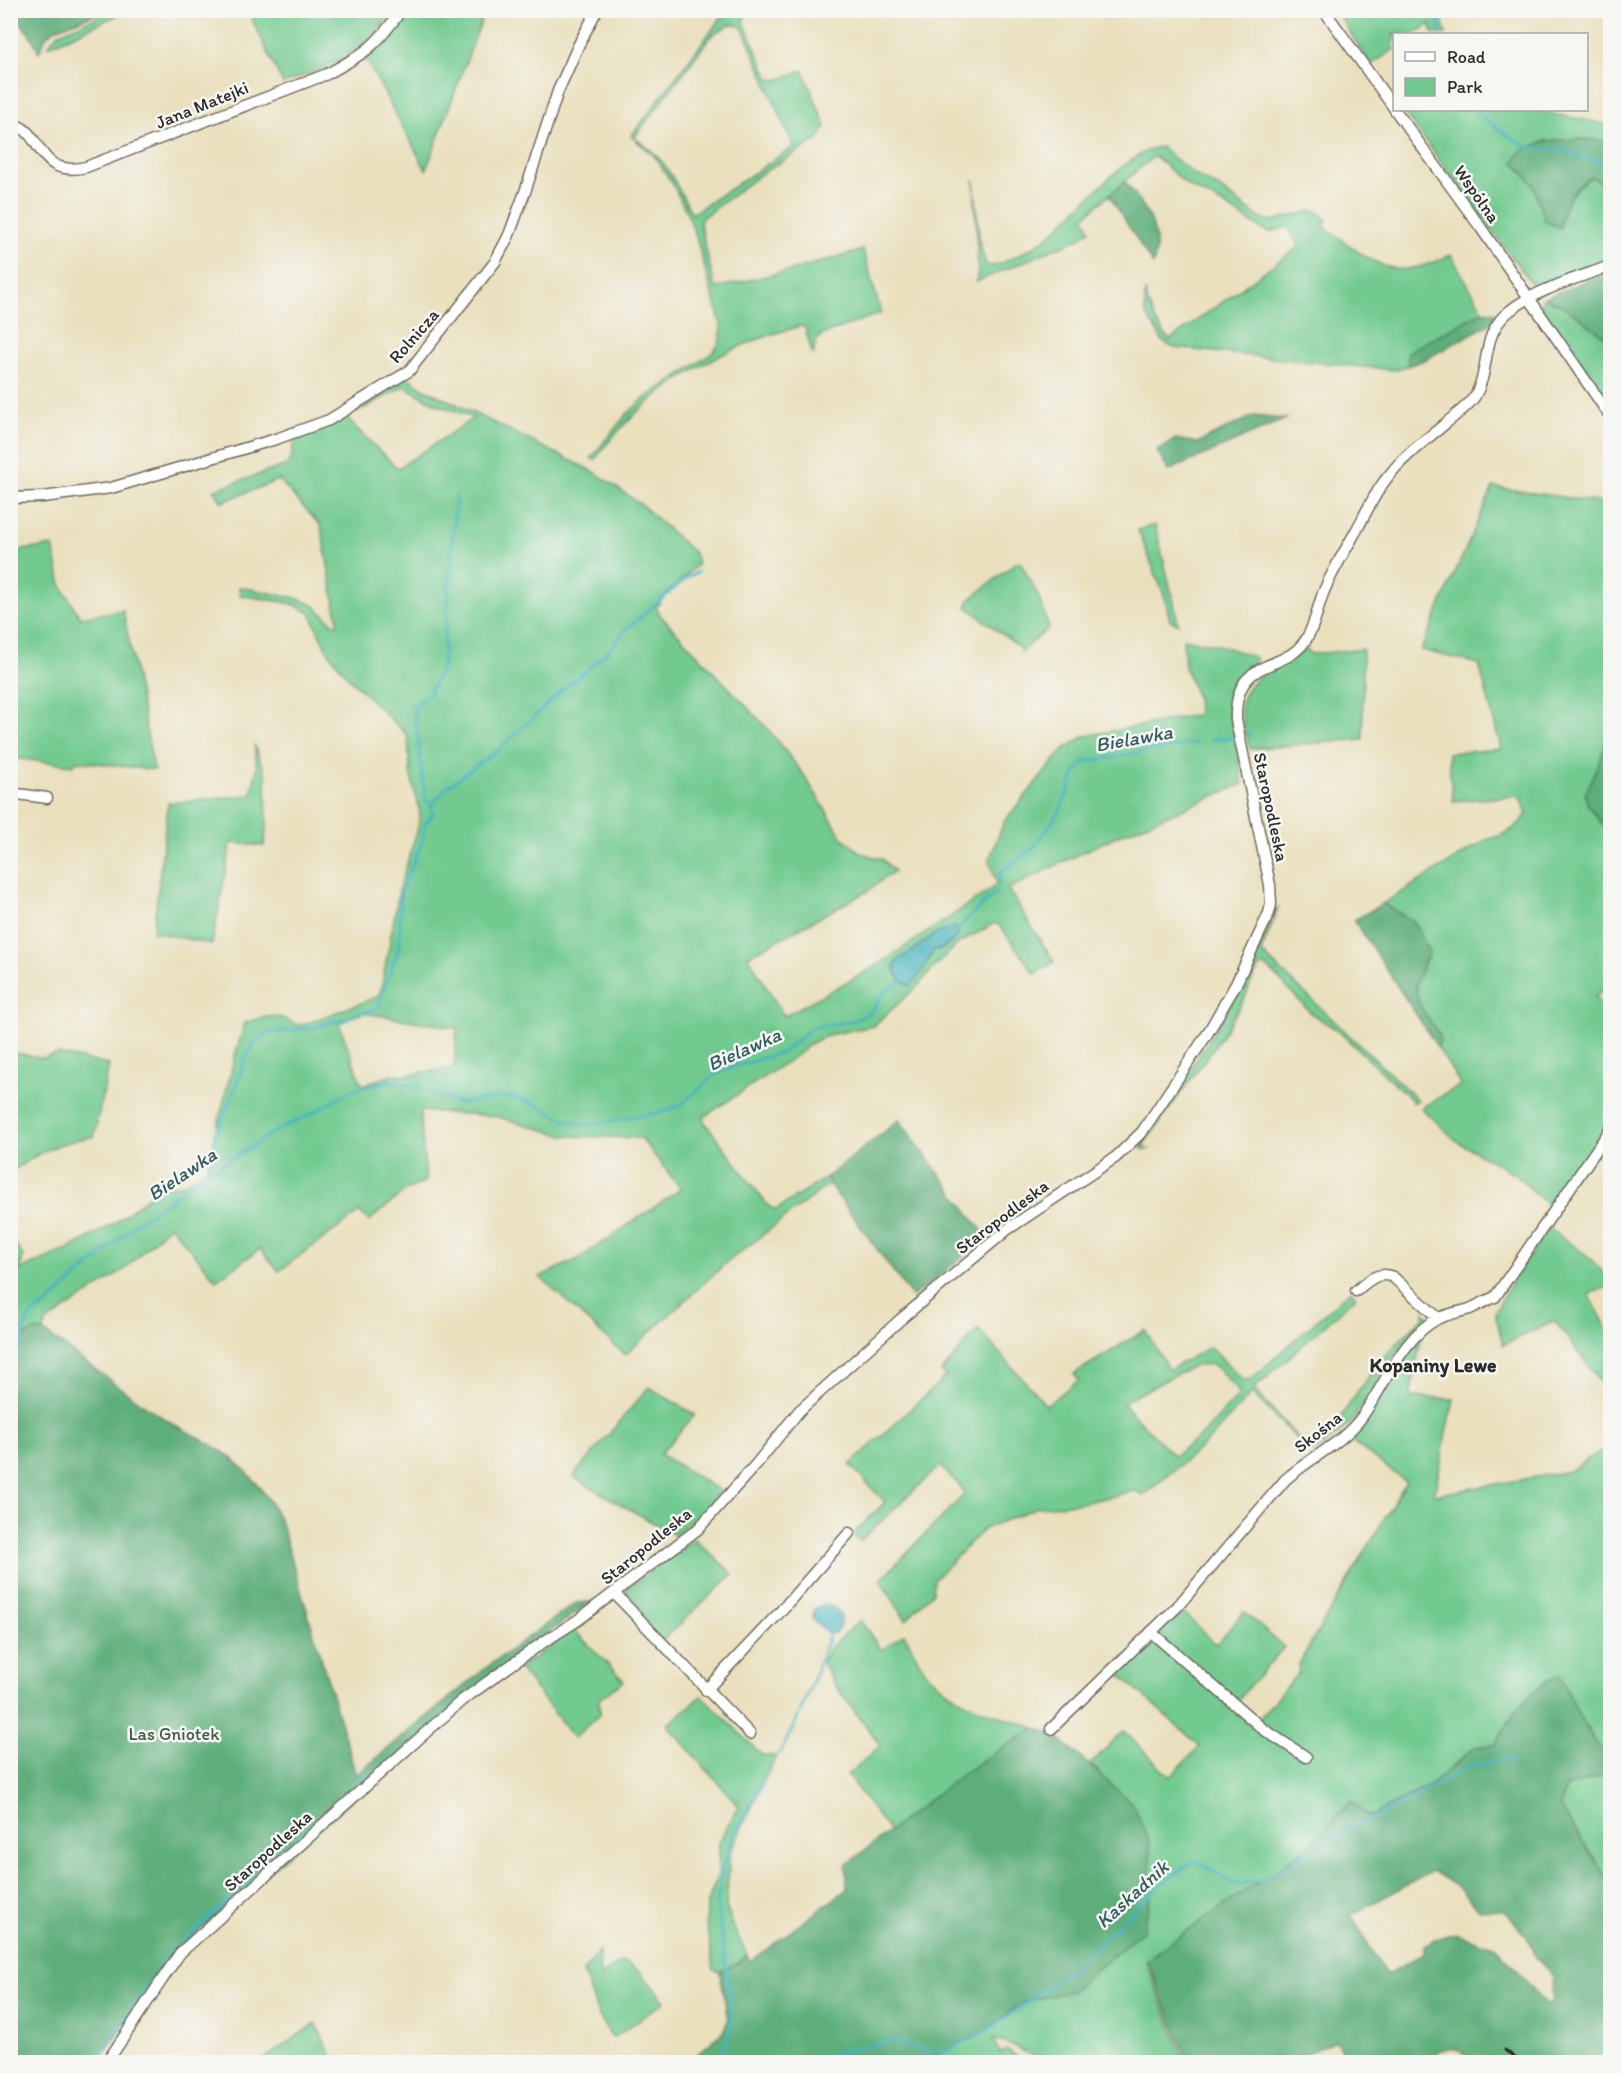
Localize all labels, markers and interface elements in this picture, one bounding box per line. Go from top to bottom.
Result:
legend [1393,33,1588,111]
text: Road [1447,46,1486,68]
street label: Jana Matejki [152,76,252,134]
text: Park [1447,76,1482,98]
street label: Wspólna [1449,161,1505,228]
street label: Rolnicza [384,304,444,368]
water label: Bielawka [1094,719,1175,757]
street label: Staropodleska [1249,751,1293,864]
water label: Bielawka [704,1022,785,1076]
water label: Bielawka [143,1142,222,1206]
street label: Staropodleska [951,1175,1053,1259]
district label: Kopaniny Lewe [1369,1353,1497,1378]
street label: Skośna [1290,1406,1347,1458]
street label: Staropodleska [596,1503,696,1589]
park label: Las Gniotek [129,1723,220,1745]
street label: Staropodleska [219,1806,317,1896]
water label: Kaskadnik [1091,1854,1175,1933]

